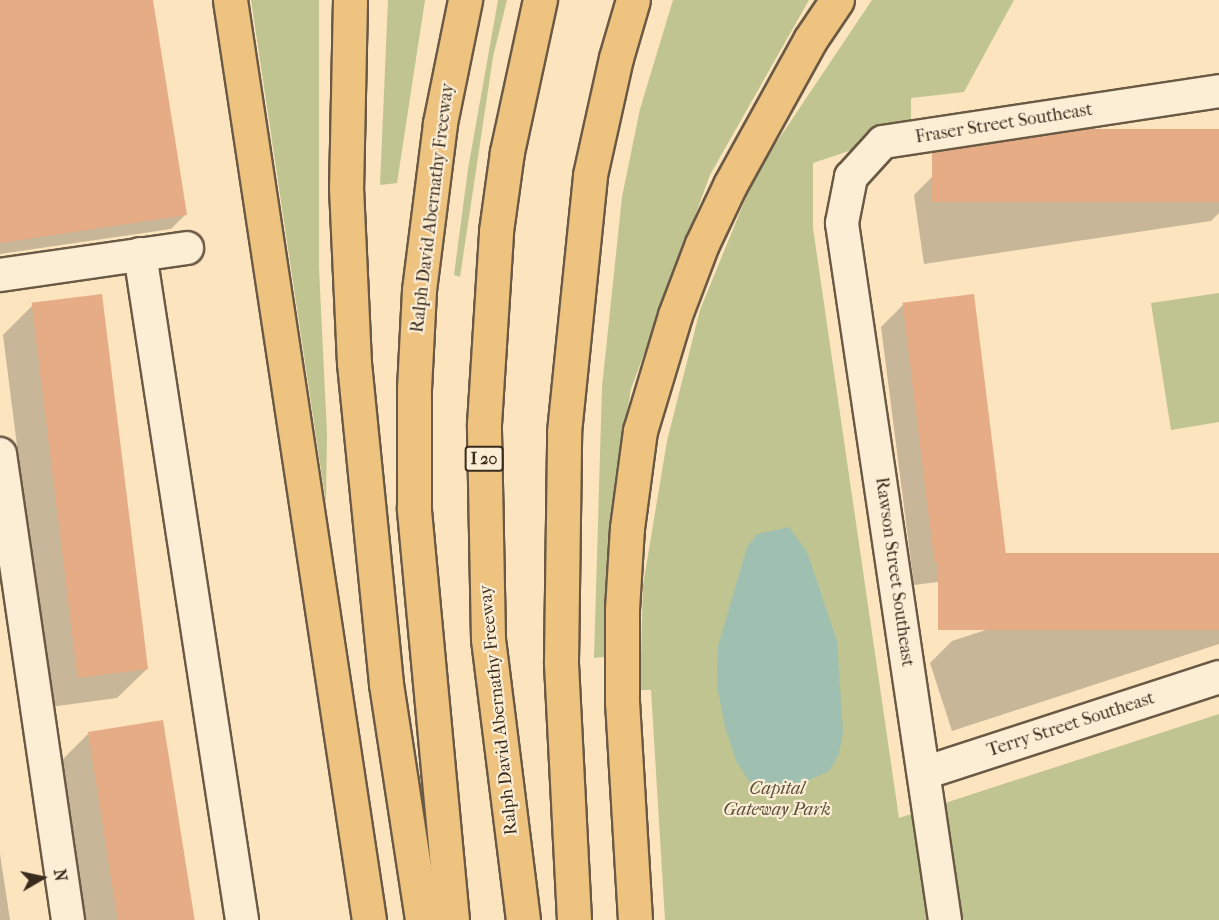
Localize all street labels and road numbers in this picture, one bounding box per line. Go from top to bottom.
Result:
street label: Ralph David Abernathy Freeway [407,82,459,334]
street label: Fraser Street Southeast [914,99,1094,149]
road number: I 20 [464,446,504,472]
street label: Rawson Street Southeast [870,476,918,668]
street label: Ralph David Abernathy Freeway [475,584,523,836]
street label: Terry Street Southeast [985,688,1157,762]

